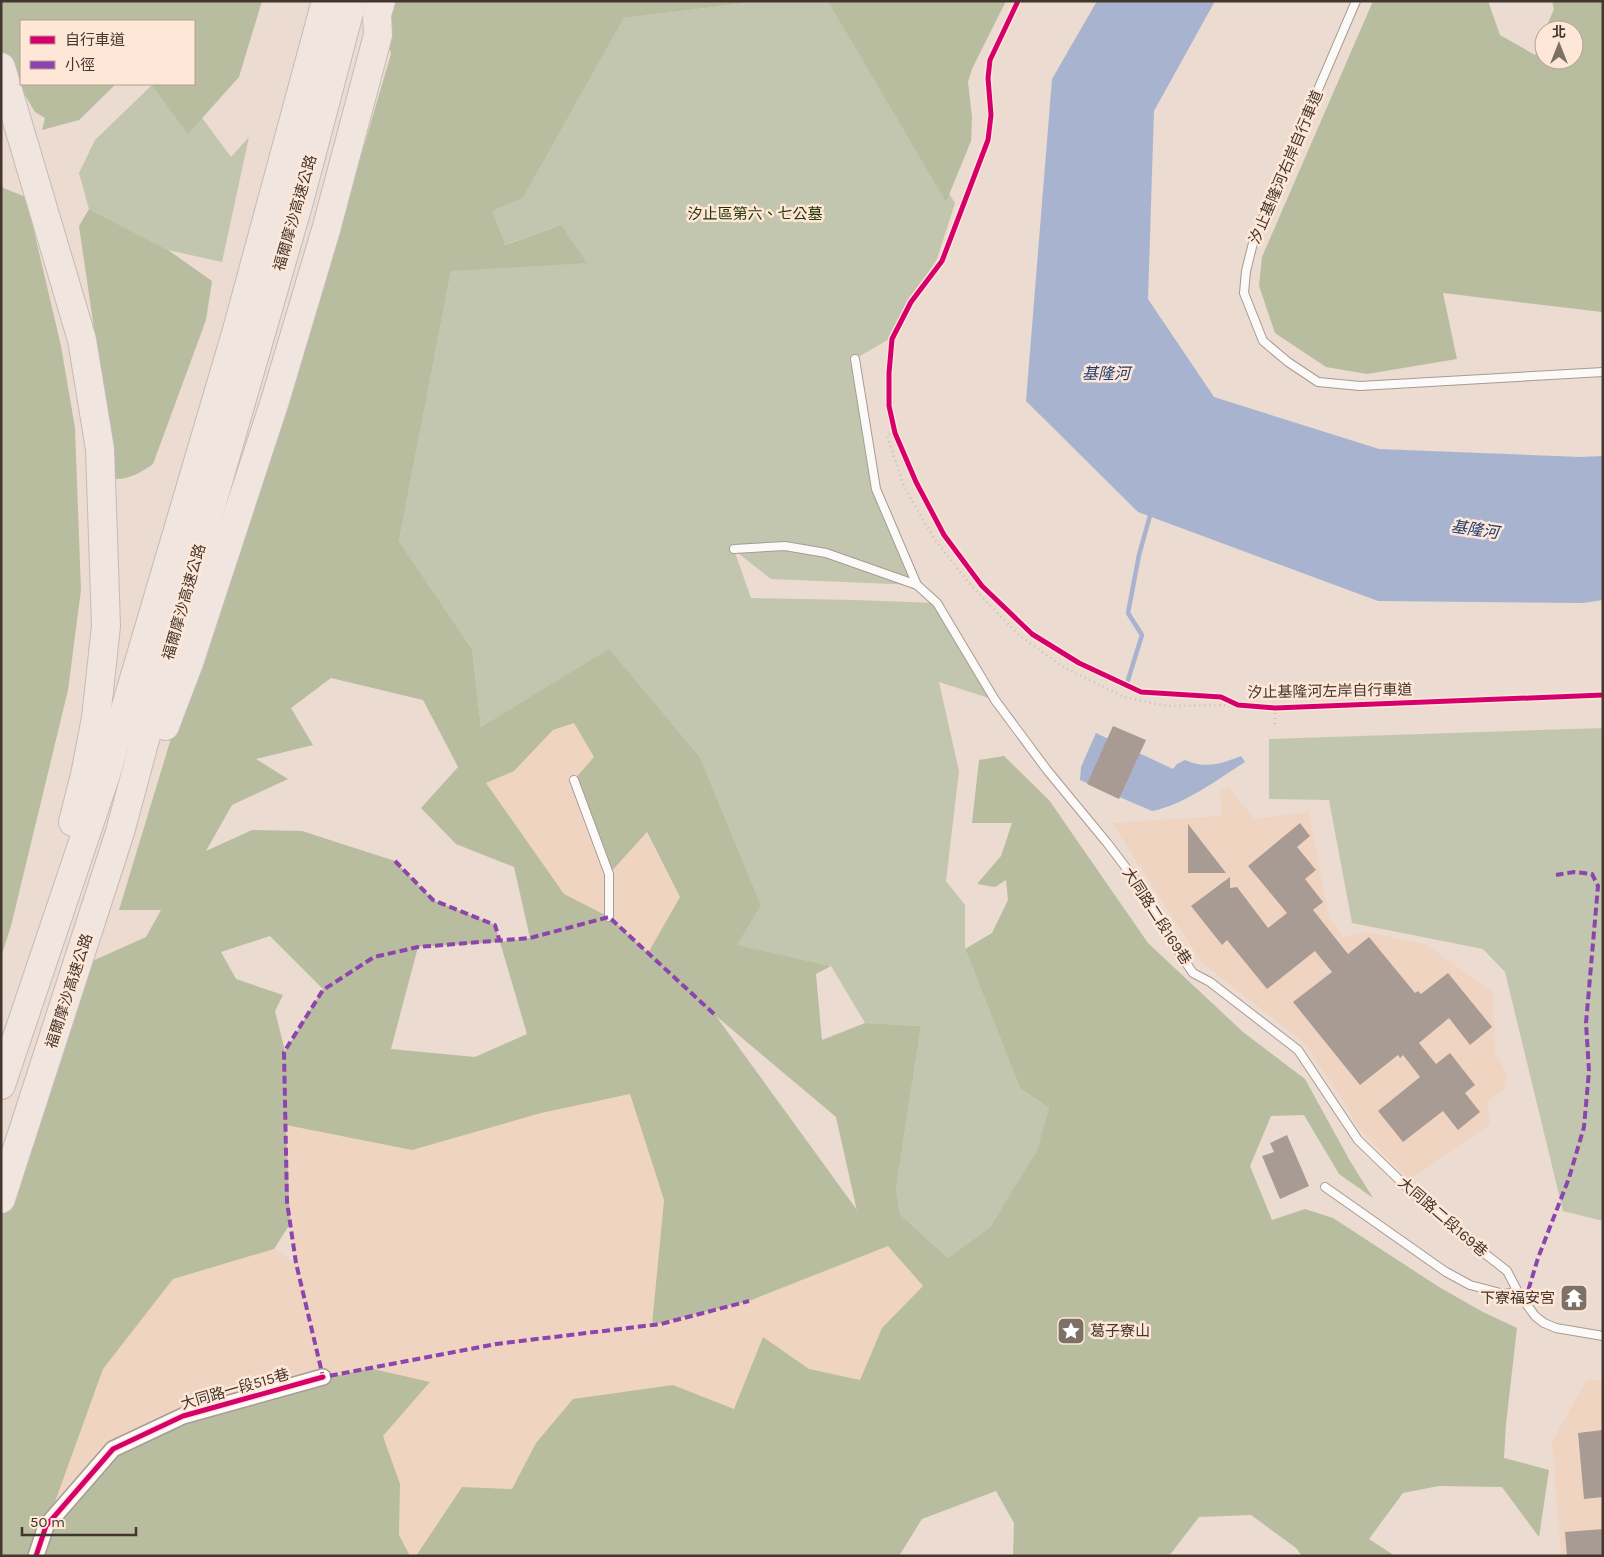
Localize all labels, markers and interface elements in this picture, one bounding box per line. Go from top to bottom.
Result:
legend [20,20,195,85]
north arrow [1534,20,1584,70]
text: 北 [1552,24,1566,41]
text: 自行車道 [65,31,125,49]
text: 小徑 [65,56,95,74]
street label: 汐止基隆河右岸自行車道 [1245,88,1327,246]
street label: 福爾摩沙高速公路 [270,153,320,273]
park label: 汐止區第六、七公墓 [687,205,823,223]
water label: 基隆河 [1082,364,1133,383]
water label: 基隆河 [1450,517,1503,543]
street label: 福爾摩沙高速公路 [159,542,209,662]
street label: 汐止基隆河左岸自行車道 [1247,681,1413,701]
street label: 大同路二段169巷 [1119,864,1195,968]
street label: 福爾摩沙高速公路 [42,931,96,1051]
street label: 大同路二段169巷 [1395,1173,1491,1261]
temple icon: 下寮福安宮 [1559,1283,1589,1313]
place label: 下寮福安宮 [1480,1289,1555,1307]
place icon: 葛子寮山 [1056,1316,1086,1346]
place label: 葛子寮山 [1090,1322,1150,1340]
street label: 大同路一段515巷 [179,1365,291,1413]
scale bar [22,1504,136,1536]
text: 50 m [30,1513,65,1531]

